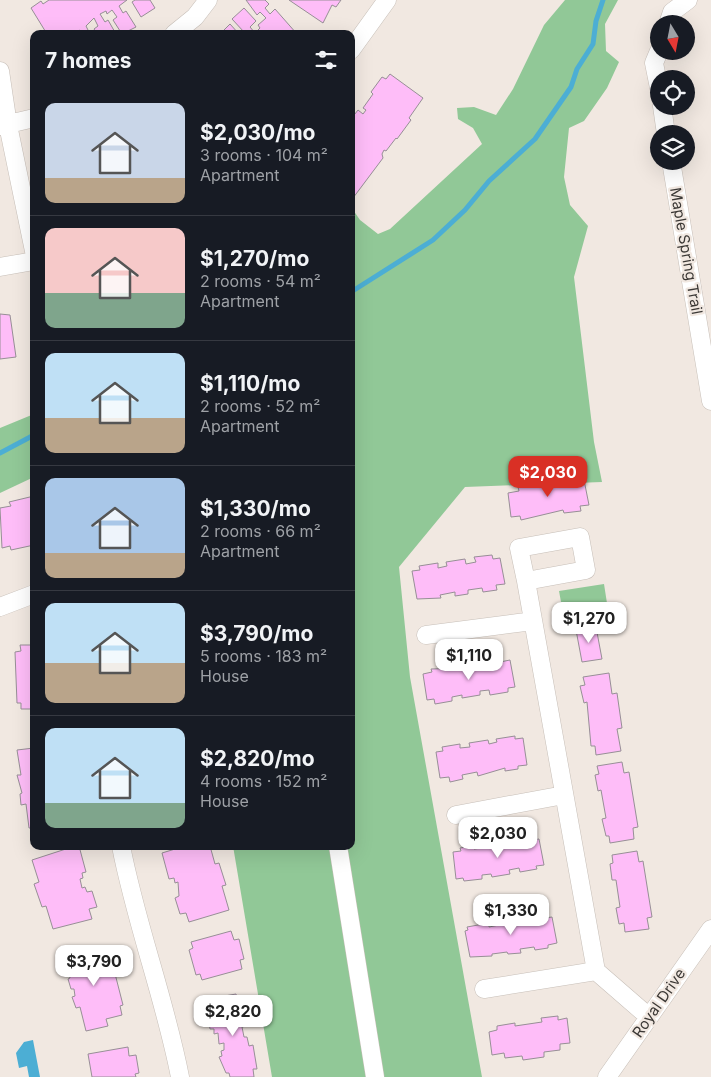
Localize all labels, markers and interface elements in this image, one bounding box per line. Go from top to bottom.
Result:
north arrow [650,15,695,60]
map controls [650,15,695,170]
icon: filters [312,46,340,74]
text: 7 homes [45,48,132,73]
button: locate [650,70,695,115]
text: $2,030/mo [200,120,315,145]
icon: home [85,123,145,183]
button: layers [650,125,695,170]
text: 3 rooms · 104 m² [200,145,328,165]
text: Apartment [200,165,280,185]
street label: Maple Spring Trail [666,186,707,316]
text: $1,270/mo [200,246,309,271]
icon: home [85,248,145,308]
text: 2 rooms · 54 m² [200,271,321,291]
text: Apartment [200,291,280,311]
text: $1,110/mo [200,371,300,396]
icon: home [85,373,145,433]
text: 2 rooms · 52 m² [200,396,320,416]
text: Apartment [200,416,280,436]
pin: $2,030 [507,456,589,498]
text: $2,030 [519,462,577,482]
text: $1,330/mo [200,496,311,521]
icon: home [85,498,145,558]
text: 2 rooms · 66 m² [200,521,321,541]
text: Apartment [200,541,280,561]
pin: $1,270 [548,602,630,644]
text: $1,270 [563,608,615,628]
text: $3,790/mo [200,621,313,646]
icon: home [85,623,145,683]
pin: $1,110 [428,638,510,681]
text: $1,110 [446,645,492,665]
text: 5 rooms · 183 m² [200,646,327,666]
text: House [200,666,249,686]
text: $2,820/mo [200,746,315,771]
icon: home [85,748,145,808]
text: 4 rooms · 152 m² [200,771,327,791]
text: House [200,791,249,811]
pin: $2,030 [457,816,539,859]
text: $2,030 [469,823,527,843]
pin: $1,330 [470,894,552,936]
text: $1,330 [484,900,538,920]
pin: $3,790 [53,944,135,987]
text: $3,790 [66,951,122,971]
street label: Royal Drive [628,964,689,1041]
pin: $2,820 [192,994,274,1037]
text: $2,820 [205,1001,261,1021]

